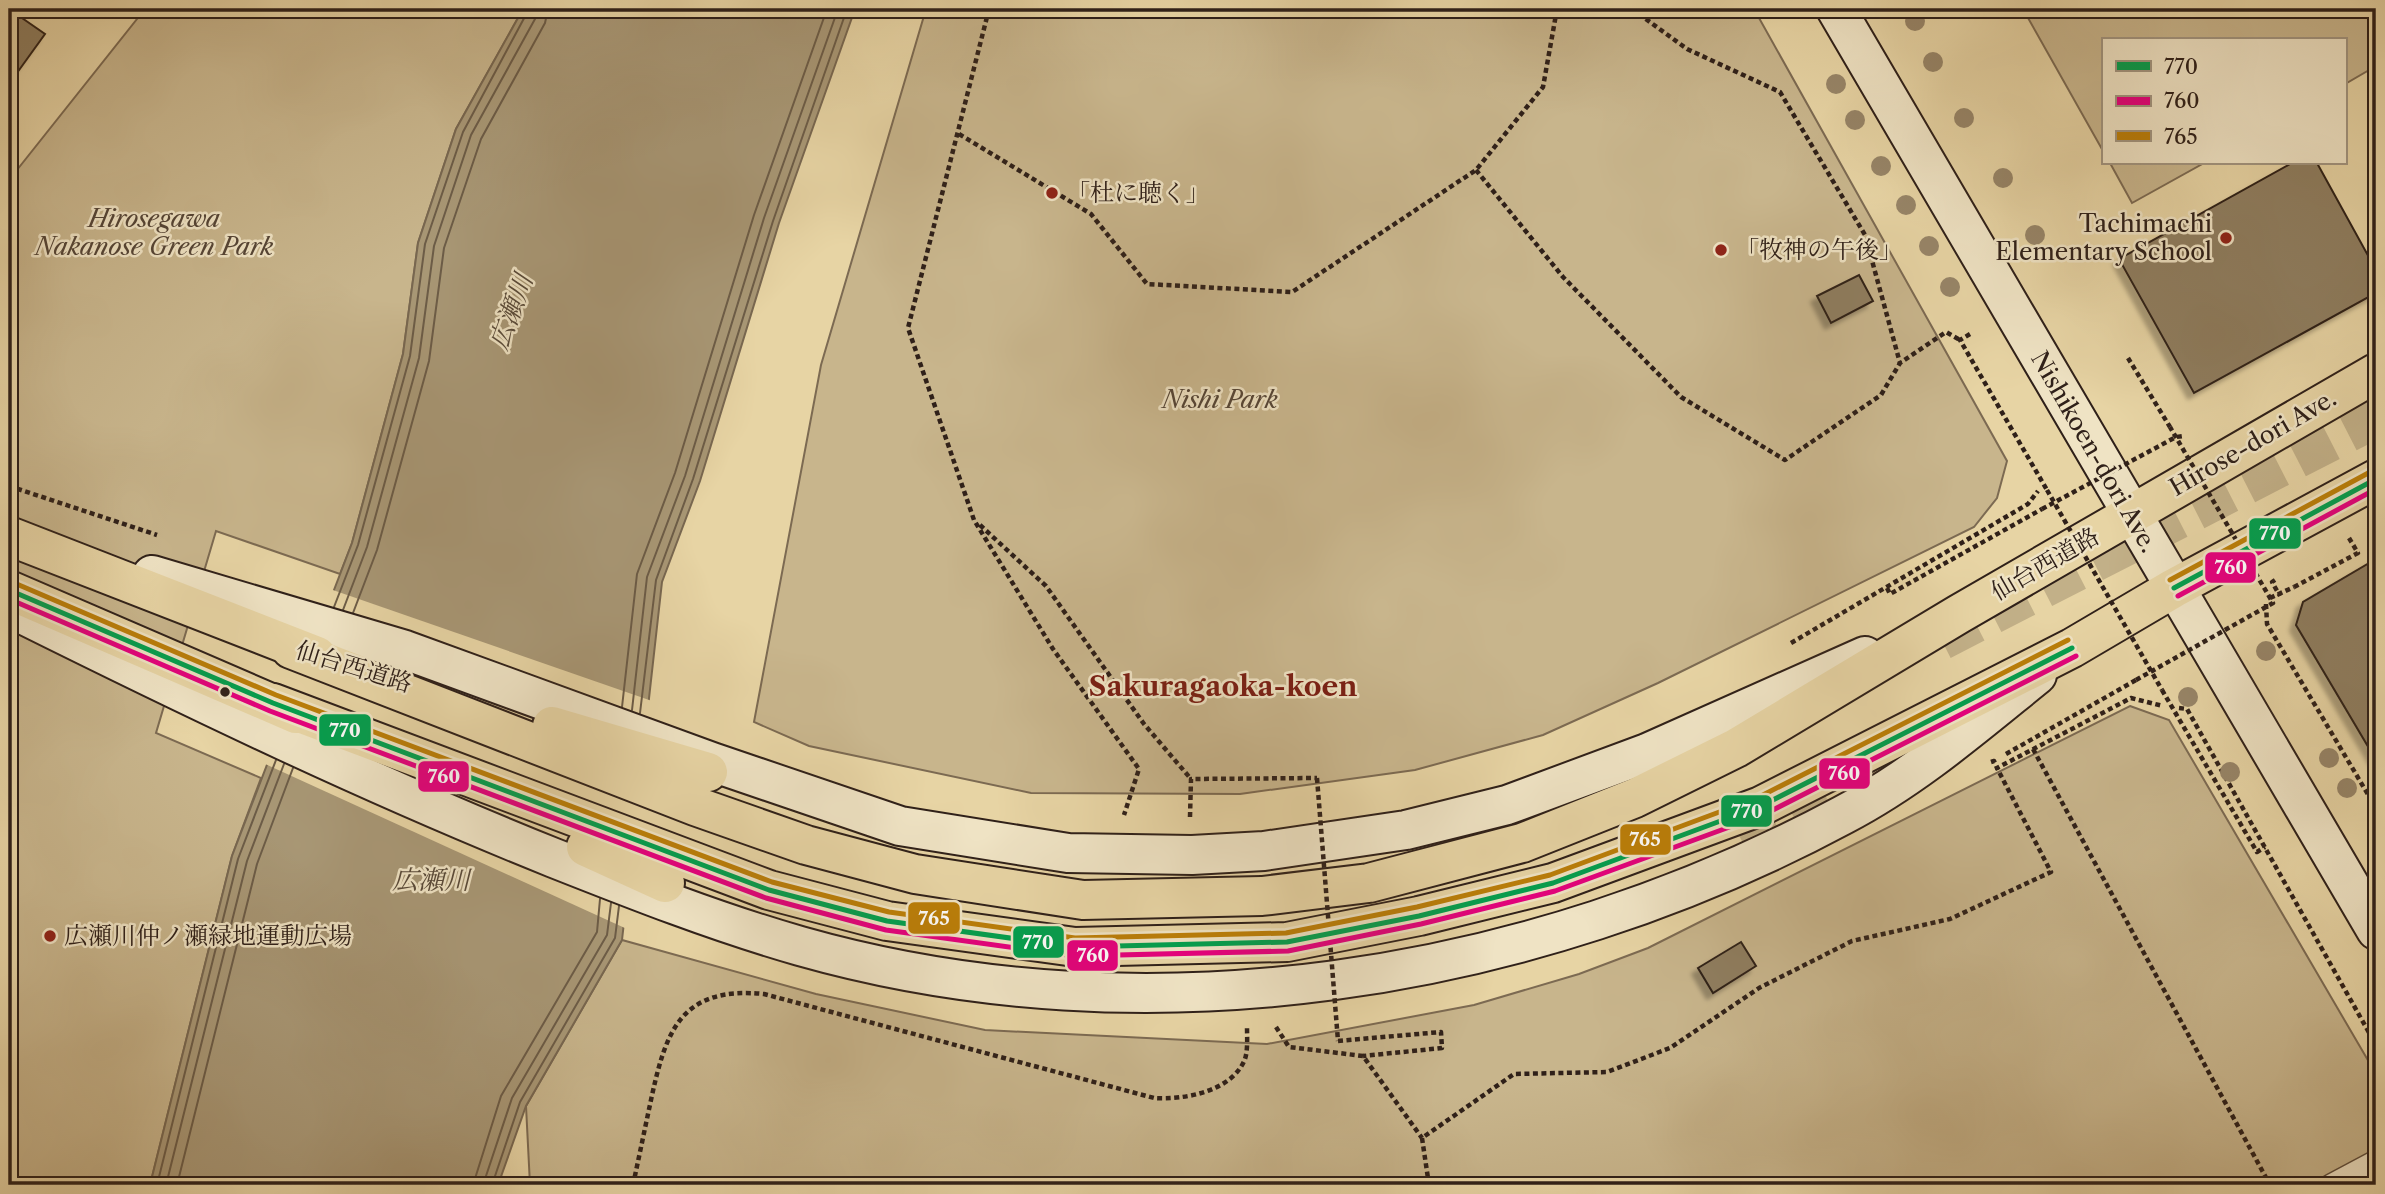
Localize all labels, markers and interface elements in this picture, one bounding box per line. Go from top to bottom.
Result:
legend [2102,38,2346,164]
text: 770 [2164,54,2198,79]
text: 760 [2164,88,2200,113]
text: 765 [2164,124,2198,149]
place label: 「杜に聴く」 [1066,178,1210,207]
marker: 「杜に聴く」 [1044,185,1060,201]
park label: Hirosegawa Nakanose Green Park [33,204,274,261]
place label: Tachimachi Elementary School [1995,209,2212,266]
marker: Tachimachi Elementary School [2218,230,2234,246]
place label: 「牧神の午後」 [1735,235,1903,264]
marker: 「牧神の午後」 [1713,242,1729,258]
water label: 広瀬川 [483,267,540,354]
street label: Nishikoen-dori Ave. [2025,346,2164,557]
street label: Hirose-dori Ave. [2164,383,2341,502]
park label: Nishi Park [1160,385,1278,414]
line badge: 770 [2248,517,2302,550]
street label: 仙台西道路 [1986,521,2104,606]
text: 770 [2259,522,2291,545]
line badge: 760 [2204,551,2257,584]
text: 760 [2215,556,2247,579]
street label: 仙台西道路 [293,635,416,698]
district label: Sakuragaoka-koen [1089,669,1357,703]
unlabelled marker [218,685,232,699]
line badge: 770 [318,713,372,747]
text: 770 [329,719,361,742]
line badge: 760 [1818,757,1871,790]
line badge: 760 [417,760,470,793]
text: 760 [1828,762,1860,785]
text: 760 [428,765,460,788]
line badge: 770 [1720,794,1773,828]
text: 770 [1731,800,1763,823]
line badge: 765 [1619,823,1672,856]
text: 765 [1629,828,1661,851]
water label: 広瀬川 [392,864,473,896]
line badge: 765 [907,901,961,935]
text: 765 [918,907,950,930]
place label: 広瀬川仲ノ瀬緑地運動広場 [64,921,352,950]
line badge: 770 [1012,925,1065,959]
marker: 広瀬川仲ノ瀬緑地運動広場 [42,928,58,944]
text: 770 [1022,931,1054,954]
line badge: 760 [1066,939,1119,972]
text: 760 [1077,944,1109,967]

